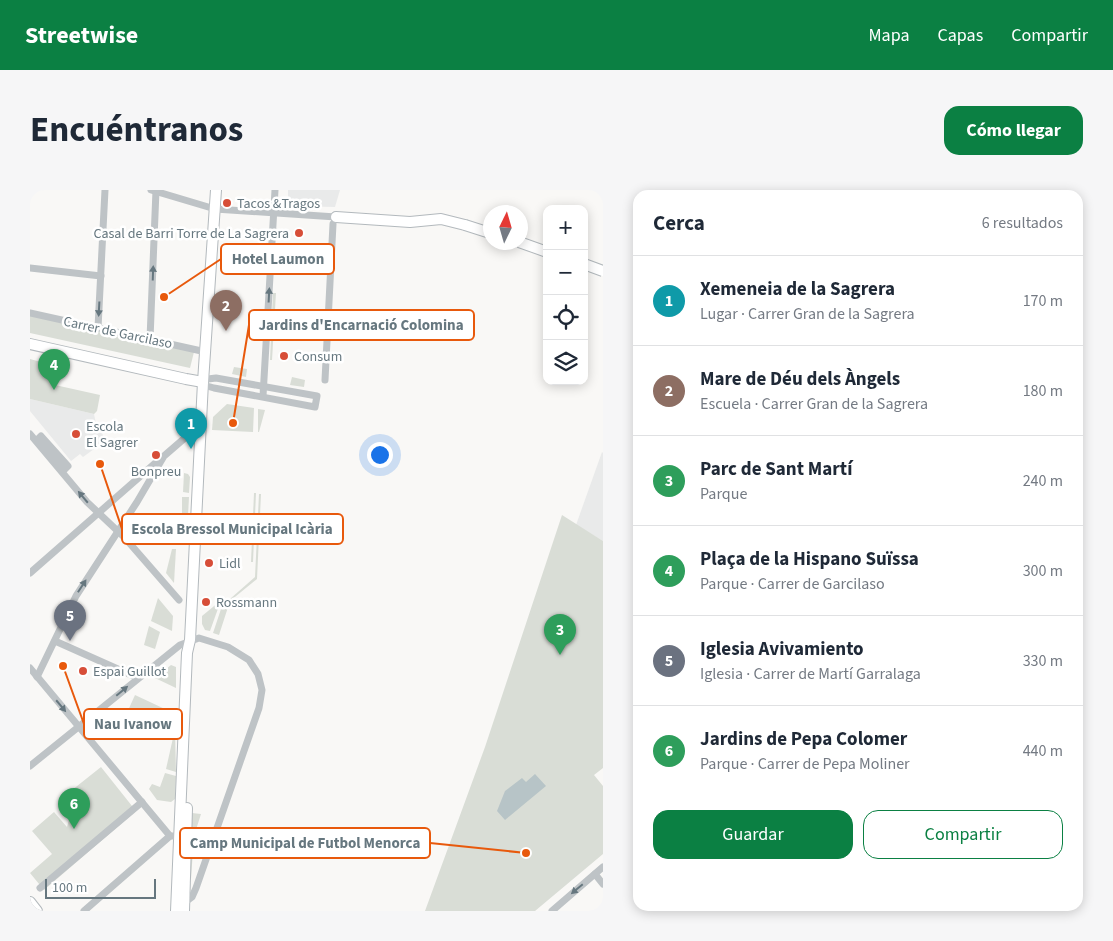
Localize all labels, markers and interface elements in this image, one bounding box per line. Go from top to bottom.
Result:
text: Streetwise [25,18,138,53]
text: Mapa [869,23,910,48]
text: Capas [938,23,983,48]
text: Compartir [1011,23,1088,48]
text: Encuéntranos [30,105,243,155]
button: Cómo llegar [944,106,1083,155]
place label: Tacos &Tragos [237,194,320,214]
marker: Tacos &Tragos [221,197,233,209]
north arrow [483,205,528,250]
map controls [543,205,588,385]
button: + [543,205,588,250]
text: Cerca [653,208,705,238]
text: 6 resultados [982,212,1063,234]
place label: Casal de Barri Torre de La Sagrera [93,224,289,244]
marker: Casal de Barri Torre de La Sagrera [293,227,305,239]
callout: Hotel Laumon [221,244,334,274]
text: Hotel Laumon [232,249,324,270]
button: − [543,250,588,295]
one-way arrow [149,265,157,281]
text: Xemeneia de la Sagrera [700,276,895,303]
one-way arrow [265,287,273,303]
pin: 2 [210,290,242,331]
text: 1 [665,290,673,312]
text: 170 m [1023,290,1063,312]
button: locate [543,295,588,340]
one-way arrow [95,301,103,317]
text: Lugar · Carrer Gran de la Sagrera [700,303,915,325]
callout: Jardins d'Encarnació Colomina [249,310,474,340]
street label: Carrer de Garcilaso [61,312,174,354]
text: Jardins d'Encarnació Colomina [258,315,464,336]
button: layers [543,340,588,385]
place label: Consum [294,347,342,367]
pin: 4 [38,349,70,390]
marker: Consum [278,350,290,362]
text: Mare de Déu dels Àngels [700,366,900,393]
text: 2 [665,380,673,402]
text: 180 m [1023,380,1063,402]
text: Escuela · Carrer Gran de la Sagrera [700,393,928,415]
pin: 1 [175,408,207,449]
place label: Escola El Sagrer [86,417,138,453]
marker: Escola El Sagrer [70,428,82,440]
your location [367,442,393,468]
marker: Bonpreu [150,449,162,461]
text: Parc de Sant Martí [700,456,852,483]
place label: Bonpreu [131,462,181,482]
text: 3 [665,470,673,492]
text: 240 m [1023,470,1063,492]
text: Parque [700,483,747,505]
one-way arrow [77,491,88,504]
callout: Escola Bressol Municipal Icària [122,514,343,544]
text: Escola Bressol Municipal Icària [131,519,333,540]
text: Plaça de la Hispano Suïssa [700,546,919,573]
place label: Lidl [219,554,241,574]
marker: Lidl [203,557,215,569]
text: 4 [665,560,673,582]
text: 300 m [1023,560,1063,582]
text: Parque · Carrer de Garcilaso [700,573,885,595]
one-way arrow [77,580,87,593]
place label: Rossmann [216,593,277,613]
marker: Rossmann [200,596,212,608]
pin: 5 [54,600,86,641]
pin: 3 [544,614,576,655]
text: Iglesia Avivamiento [700,636,864,663]
text: 5 [665,650,673,672]
text: 330 m [1023,650,1063,672]
place label: Espai Guillot [93,662,166,682]
text: Iglesia · Carrer de Martí Garralaga [700,663,921,685]
marker: Espai Guillot [77,665,89,677]
one-way arrow [115,686,128,697]
one-way arrow [55,699,67,711]
callout: Nau Ivanow [84,709,182,739]
text: Nau Ivanow [94,714,172,735]
text: Jardins de Pepa Colomer [700,726,907,753]
text: 6 [665,740,673,762]
text: 440 m [1023,740,1063,762]
text: Parque · Carrer de Pepa Moliner [700,753,910,775]
pin: 6 [58,788,90,829]
button: Guardar [653,810,853,859]
button: Compartir [863,810,1063,859]
callout: Camp Municipal de Futbol Menorca [180,828,430,858]
text: Camp Municipal de Futbol Menorca [190,833,420,854]
scale bar [45,876,156,899]
text: 100 m [52,878,87,898]
one-way arrow [571,884,584,895]

